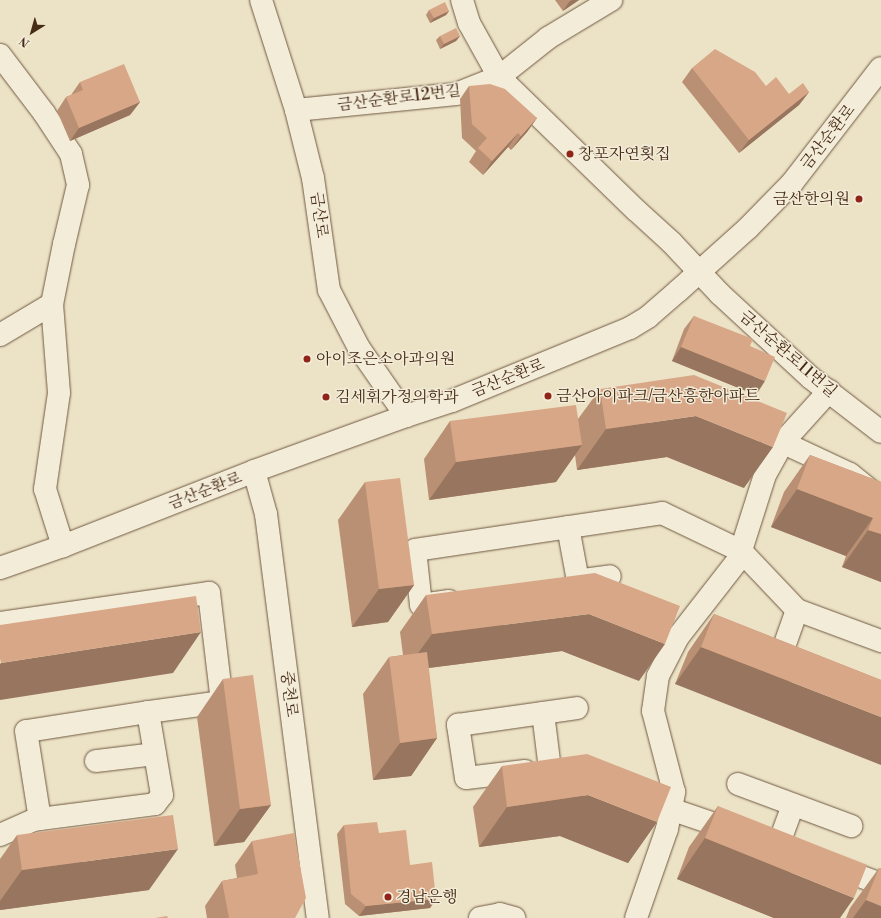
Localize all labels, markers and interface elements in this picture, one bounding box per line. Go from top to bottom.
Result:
north arrow [12,12,52,52]
text: N [17,33,32,50]
street label: 금산순환로12번길 [336,81,462,115]
street label: 금산순환로 [797,101,859,173]
place label: 창포자연횟집 [578,144,671,164]
marker: 창포자연횟집 [565,149,575,159]
place label: 금산한의원 [773,189,850,209]
street label: 금산로 [306,191,332,239]
marker: 금산한의원 [853,193,865,205]
street label: 금산순환로11번길 [735,307,841,401]
place label: 아이조은소아과의원 [316,349,455,369]
marker: 아이조은소아과의원 [301,353,313,365]
street label: 금산순환로 [469,355,547,401]
place label: 금산아이파크/금산흥한아파트 [556,386,760,406]
place label: 김세휘가정의학과 [335,387,459,407]
marker: 김세휘가정의학과 [320,391,332,403]
marker: 금산아이파크/금산흥한아파트 [543,391,553,401]
street label: 금산순환로 [165,468,245,514]
street label: 중천로 [277,670,301,718]
place label: 경남은행 [396,887,458,907]
marker: 경남은행 [383,892,393,902]

